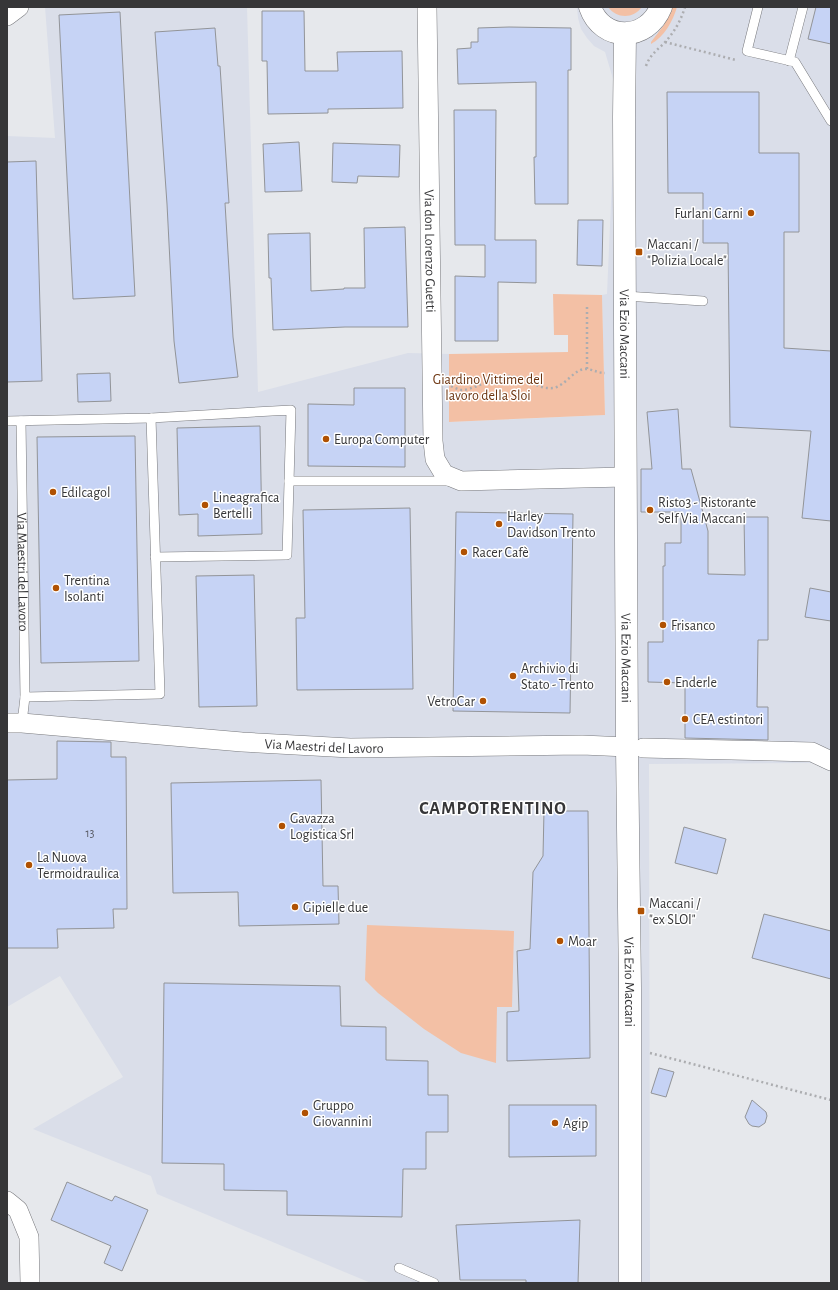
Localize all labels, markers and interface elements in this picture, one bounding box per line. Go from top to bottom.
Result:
street label: Via don Lorenzo Guetti [422,189,437,313]
place label: Furlani Carni [675,207,743,221]
marker: Furlani Carni [746,208,756,218]
place label: Maccani / "Polizia Locale" [647,238,727,268]
marker: Maccani / "Polizia Locale" [634,247,644,257]
street label: Via Ezio Maccani [617,289,631,379]
park label: Giardino Vittime del lavoro della Sloi [433,373,543,403]
place label: Europa Computer [334,433,430,447]
marker: Europa Computer [321,434,331,444]
place label: Edilcagol [61,486,110,500]
marker: Edilcagol [48,487,58,497]
place label: Lineagrafica Bertelli [213,491,280,521]
place label: Risto3 - Ristorante Self Via Maccani [658,496,756,526]
marker: Lineagrafica Bertelli [200,500,210,510]
marker: Risto3 - Ristorante Self Via Maccani [645,505,655,515]
place label: Harley Davidson Trento [507,510,596,540]
street label: Via Maestri del Lavoro [14,512,30,632]
marker: Harley Davidson Trento [494,519,504,529]
place label: Racer Cafè [472,546,529,560]
marker: Racer Cafè [459,547,469,557]
place label: Trentina Isolanti [64,574,110,604]
marker: Trentina Isolanti [51,583,61,593]
street label: Via Ezio Maccani [618,613,633,703]
place label: Frisanco [671,619,716,633]
marker: Frisanco [658,620,668,630]
place label: Archivio di Stato - Trento [521,662,594,692]
marker: Archivio di Stato - Trento [508,671,518,681]
place label: Enderle [675,676,717,690]
marker: Enderle [662,677,672,687]
place label: VetroCar [427,695,475,709]
marker: VetroCar [478,696,488,706]
place label: CEA estintori [693,713,763,727]
marker: CEA estintori [680,714,690,724]
street label: Via Maestri del Lavoro [264,737,384,756]
district label: CAMPOTRENTINO [419,800,567,818]
place label: Gavazza Logistica Srl [290,812,354,842]
marker: Gavazza Logistica Srl [277,821,287,831]
house number: 13 [85,827,95,839]
place label: La Nuova Termoidraulica [37,851,120,881]
marker: La Nuova Termoidraulica [24,860,34,870]
place label: Maccani / "ex SLOI" [649,897,701,927]
place label: Gipielle due [303,901,368,915]
marker: Gipielle due [290,902,300,912]
marker: Maccani / "ex SLOI" [636,906,646,916]
place label: Moar [568,935,597,949]
marker: Moar [555,936,565,946]
street label: Via Ezio Maccani [621,937,636,1027]
place label: Gruppo Giovannini [313,1099,372,1129]
marker: Gruppo Giovannini [300,1108,310,1118]
place label: Agip [563,1117,588,1131]
marker: Agip [550,1118,560,1128]

